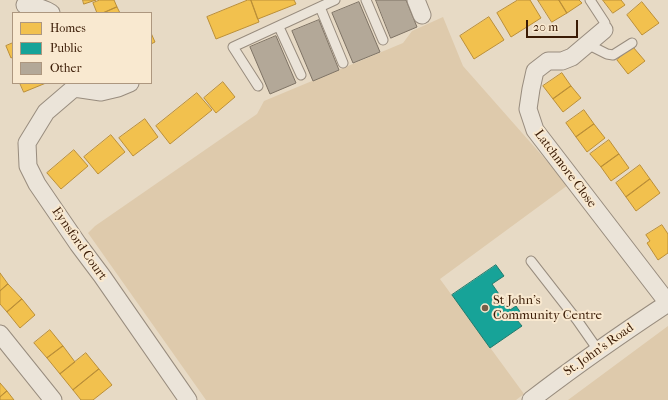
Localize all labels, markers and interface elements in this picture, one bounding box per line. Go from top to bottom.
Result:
legend [12,12,152,84]
scale bar [528,12,580,38]
text: 20 m [533,20,558,34]
text: Homes [50,21,86,35]
text: Public [50,41,82,55]
text: Other [50,61,82,75]
street label: Latchmore Close [531,127,599,211]
street label: Eynsford Court [48,204,110,284]
place label: St John's Community Centre [493,293,602,324]
marker: St John's Community Centre [480,303,490,313]
street label: St. John's Road [561,320,637,380]

